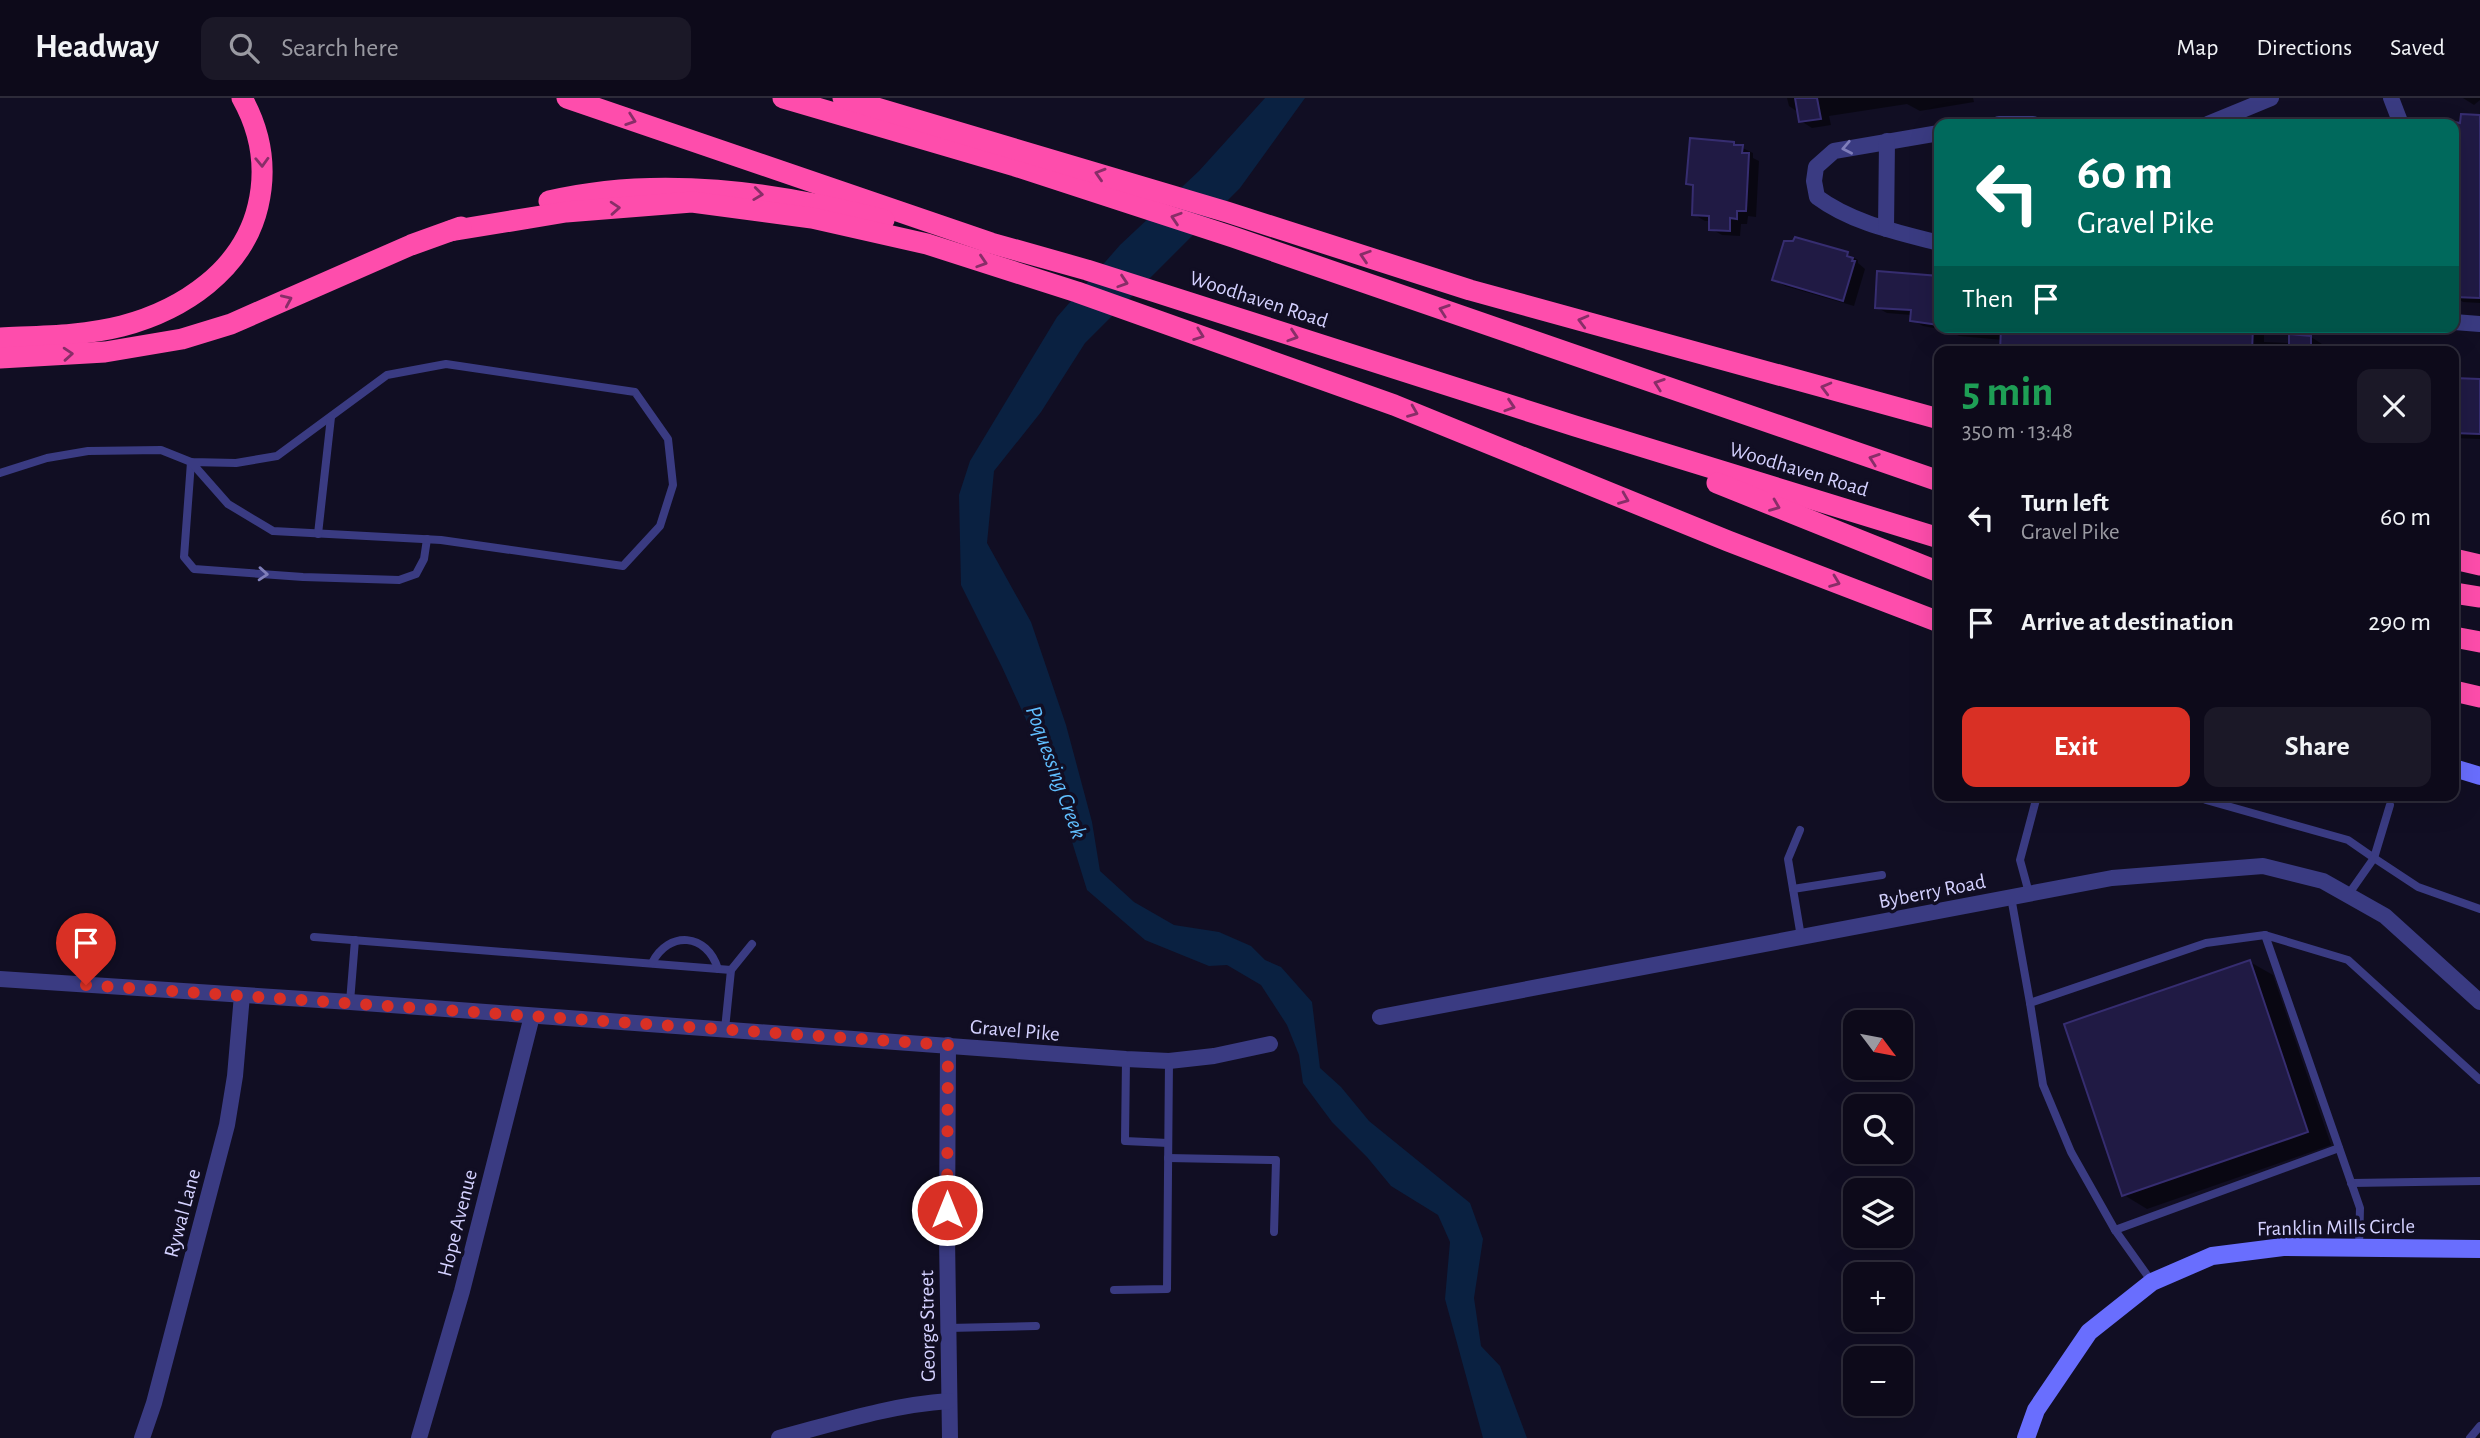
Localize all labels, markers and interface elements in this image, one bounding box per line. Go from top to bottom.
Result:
search box [201,17,691,80]
icon: search [225,29,263,67]
text: Headway [35,31,159,64]
text: Search here [281,35,399,61]
text: Map [2176,36,2218,60]
text: Directions [2256,36,2352,60]
text: Saved [2390,36,2445,60]
one-way arrow [625,112,637,126]
one-way arrow [1842,140,1854,155]
icon: left [1962,147,2053,238]
text: 60 m [2077,149,2173,198]
one-way arrow [254,157,269,168]
one-way arrow [1094,168,1106,183]
one-way arrow [752,187,764,202]
one-way arrow [609,201,620,216]
text: Gravel Pike [2077,207,2214,239]
one-way arrow [1171,212,1183,226]
one-way arrow [1359,250,1371,265]
one-way arrow [975,254,988,268]
street label: Woodhaven Road [1187,267,1331,332]
one-way arrow [1116,273,1128,288]
icon: arrive [2027,280,2065,318]
text: Then [1962,286,2013,312]
one-way arrow [280,294,292,308]
one-way arrow [1439,304,1451,318]
one-way arrow [1577,315,1589,330]
one-way arrow [1192,327,1205,341]
one-way arrow [1287,328,1299,343]
one-way arrow [63,347,74,362]
button: close [2357,369,2431,443]
text: 5 min [1962,371,2054,413]
one-way arrow [1654,378,1666,392]
one-way arrow [1820,382,1832,396]
one-way arrow [1503,397,1515,412]
one-way arrow [1406,404,1418,418]
text: 350 m · 13:48 [1962,420,2073,443]
street label: Woodhaven Road [1727,438,1871,501]
one-way arrow [1869,453,1881,467]
one-way arrow [1617,490,1629,504]
text: Turn left [2021,490,2109,516]
one-way arrow [1768,497,1780,511]
icon: left [1962,499,2000,537]
text: 60 m [2380,504,2431,530]
text: Gravel Pike [2021,521,2120,544]
one-way arrow [257,566,268,581]
one-way arrow [1829,574,1841,588]
icon: arrive [1962,604,2000,642]
text: Arrive at destination [2021,609,2234,635]
text: 290 m [2368,609,2431,635]
water label: Poquessing Creek [1021,703,1090,843]
button: Exit [1962,707,2190,787]
button: Share [2204,707,2431,787]
street label: Byberry Road [1877,871,1988,912]
pin [56,913,116,985]
icon: arrive [67,924,105,962]
north arrow [1843,1010,1913,1080]
map controls [1843,1010,1913,1416]
street label: Gravel Pike [969,1016,1061,1045]
button: search [1843,1094,1913,1164]
street label: Rywal Lane [161,1166,204,1260]
street label: Hope Avenue [434,1168,481,1279]
position arrow [910,1173,984,1247]
button: layers [1843,1178,1913,1248]
street label: Franklin Mills Circle [2257,1216,2415,1239]
button: + [1843,1262,1913,1332]
street label: George Street [916,1270,939,1382]
button: − [1843,1346,1913,1416]

